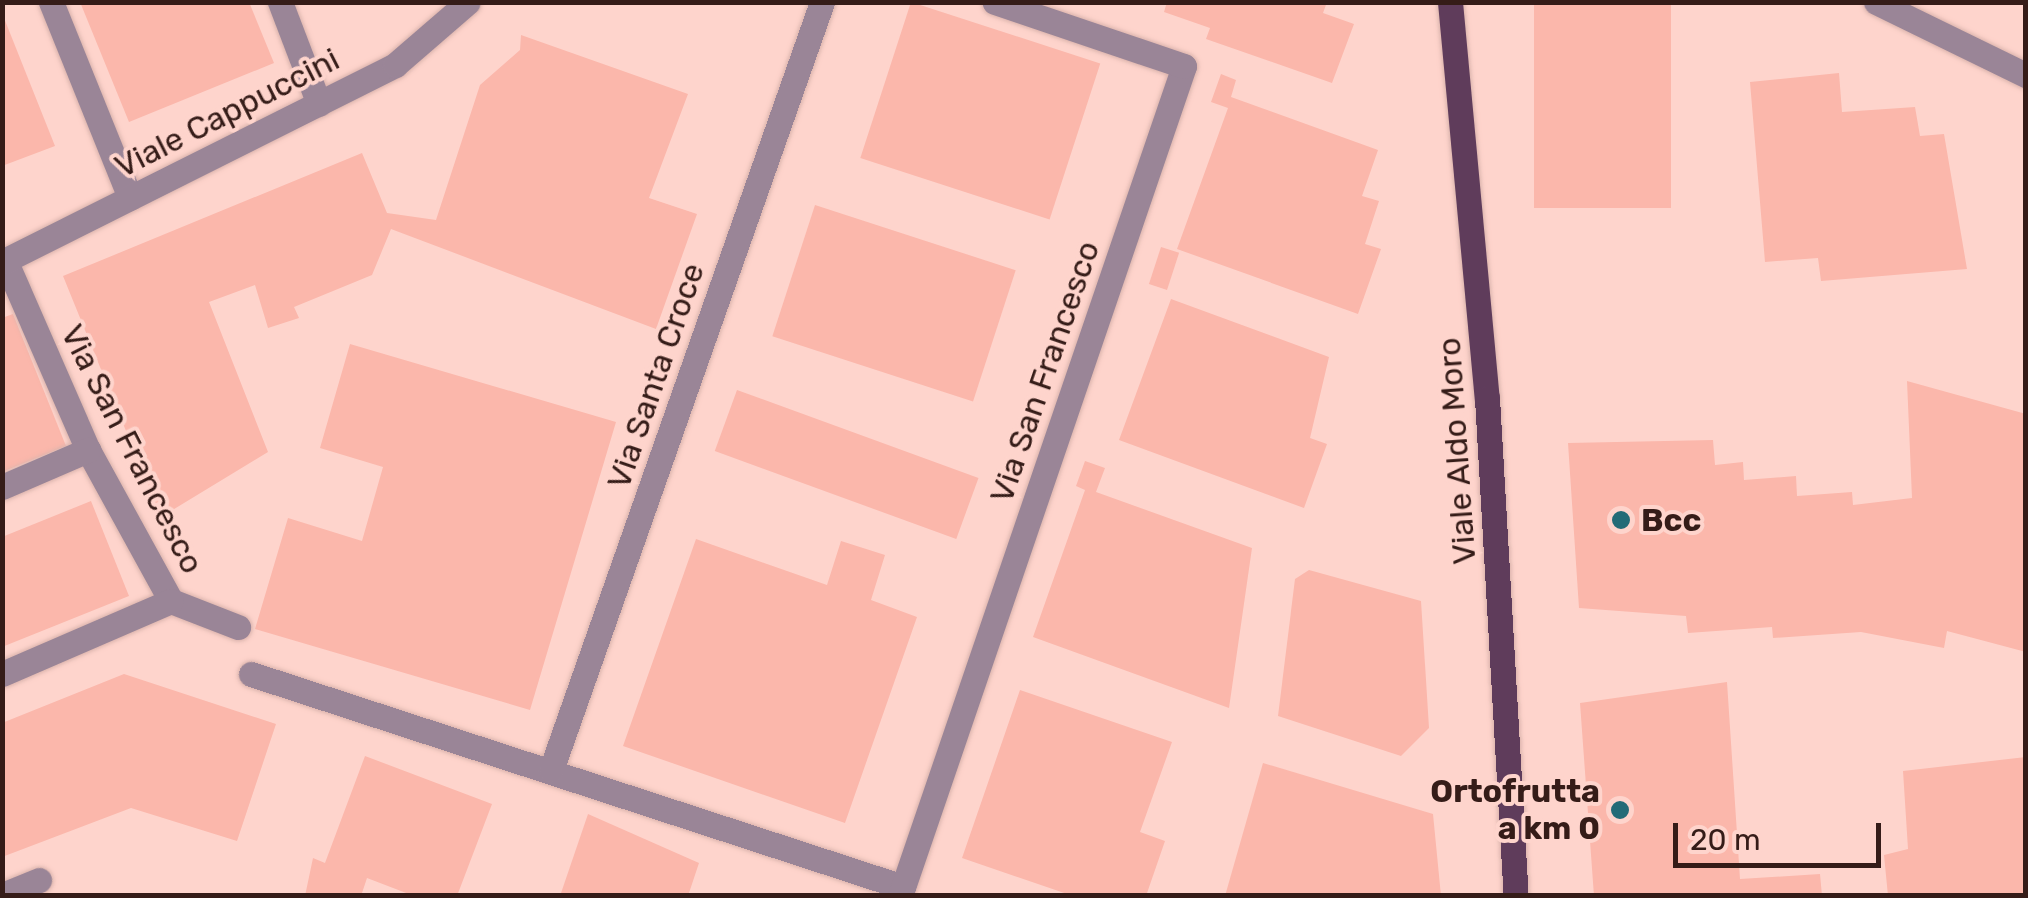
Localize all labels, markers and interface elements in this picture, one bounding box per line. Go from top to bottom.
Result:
street label: Viale Cappuccini [109,40,345,186]
street label: Via San Francesco [982,236,1108,508]
street label: Via Santa Croce [599,258,713,494]
street label: Via San Francesco [53,318,211,580]
street label: Viale Aldo Moro [1430,336,1484,566]
place label: Bcc [1641,501,1701,539]
marker: Bcc [1610,509,1632,531]
place label: Ortofrutta a km 0 [1430,773,1600,848]
marker: Ortofrutta a km 0 [1609,799,1631,821]
scale bar [1678,803,1886,865]
text: 20 m [1690,822,1761,858]

